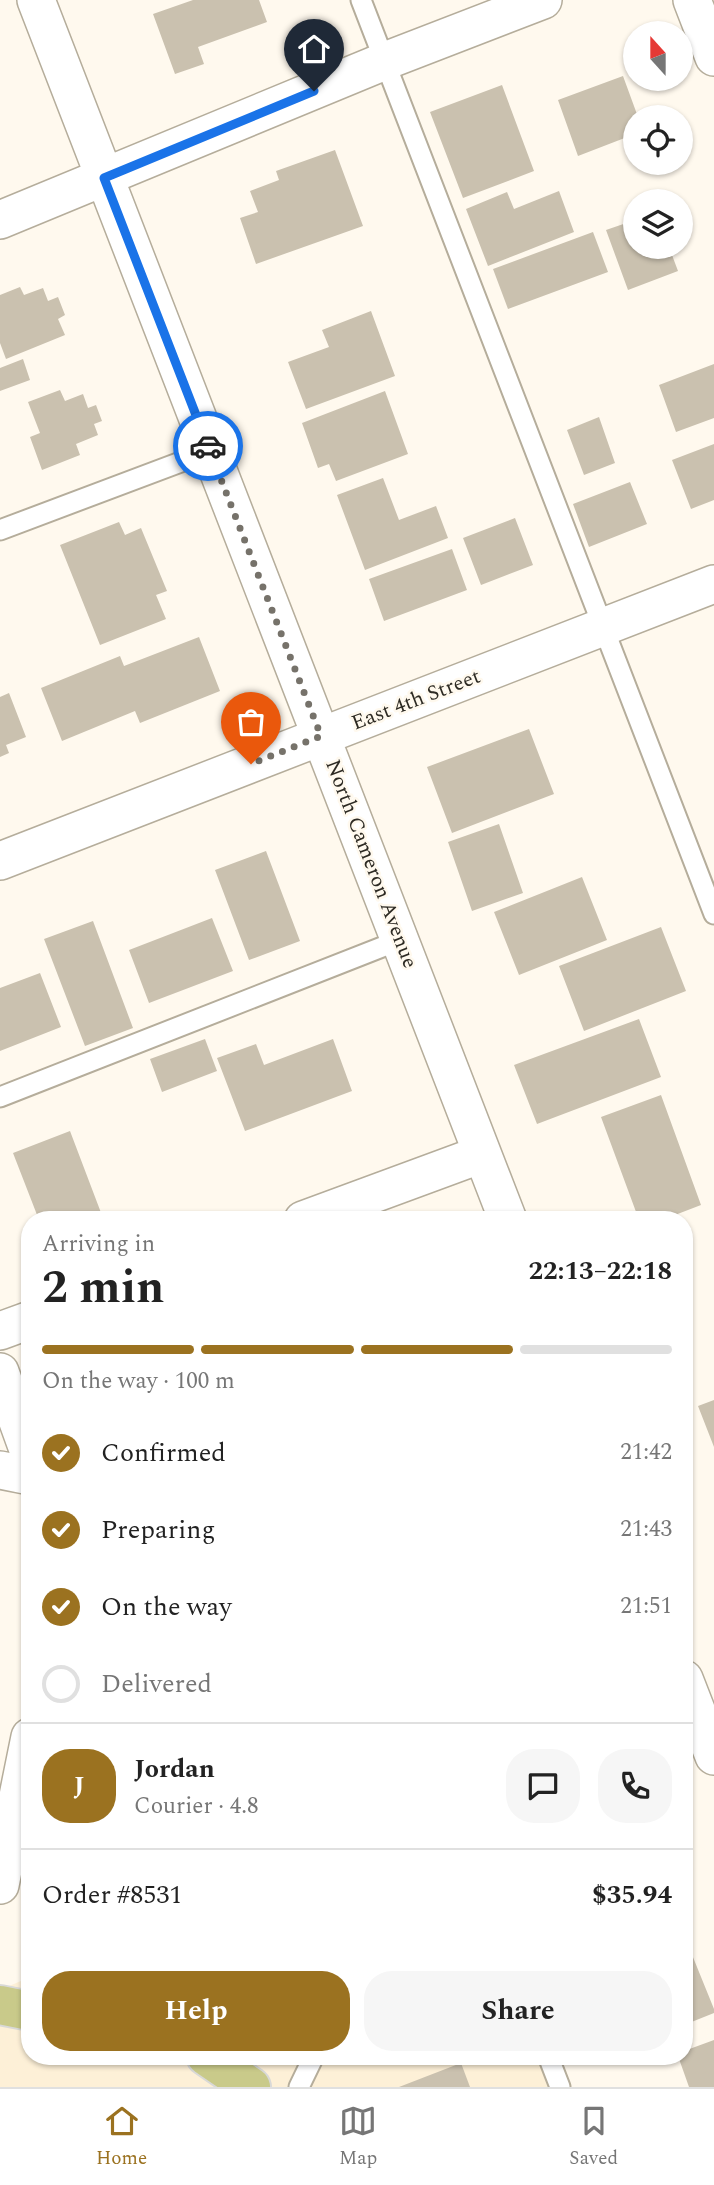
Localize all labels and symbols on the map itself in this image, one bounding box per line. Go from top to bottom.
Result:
pin [284,19,344,91]
north arrow [623,21,693,91]
courier [173,411,243,481]
street label: East 4th Street [347,661,485,739]
pin [221,692,281,764]
street label: North Cameron Avenue [316,755,426,973]

